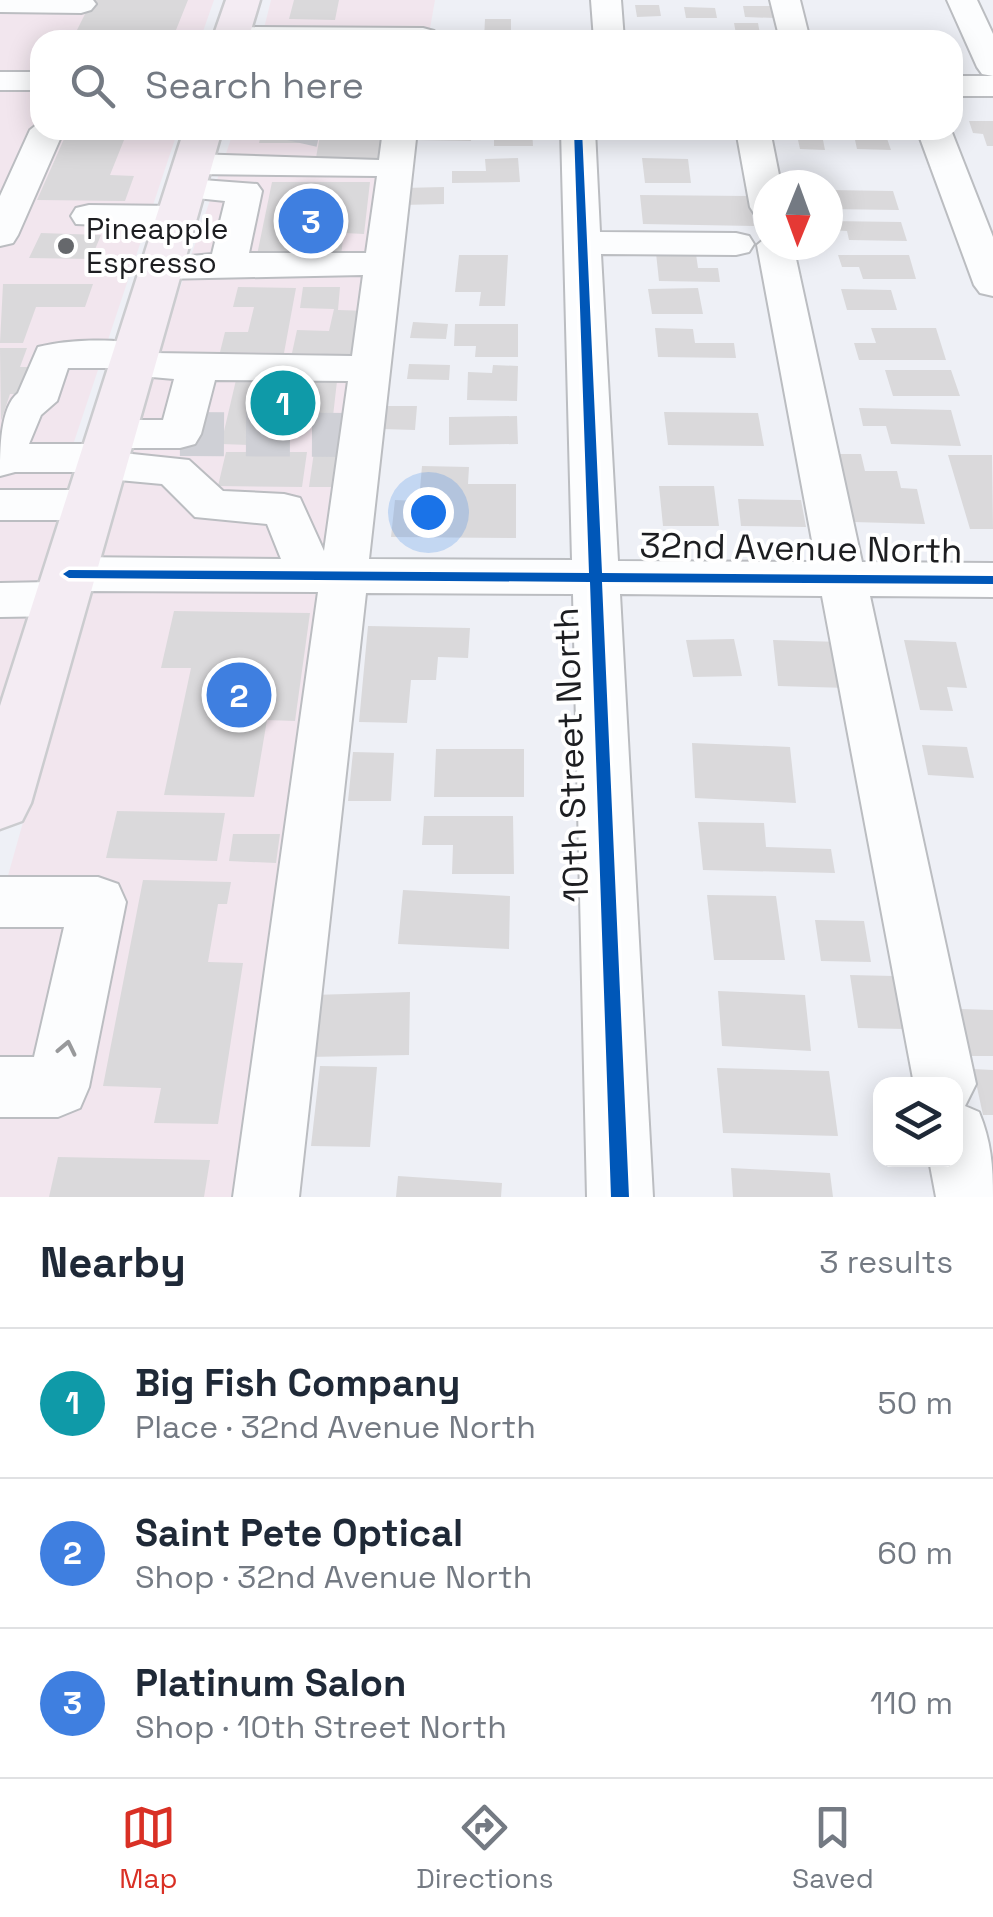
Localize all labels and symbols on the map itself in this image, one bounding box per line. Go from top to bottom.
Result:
north arrow [753,170,843,260]
pin: 3 [278,184,344,258]
place label: Pineapple Espresso [86,209,229,282]
marker: Pineapple Espresso [55,235,77,257]
pin: 1 [250,366,316,440]
your location [403,487,454,538]
street label: 32nd Avenue North [639,523,963,573]
street label: 10th Street North [544,607,598,903]
pin: 2 [206,658,272,732]
one-way arrow [55,1040,76,1057]

